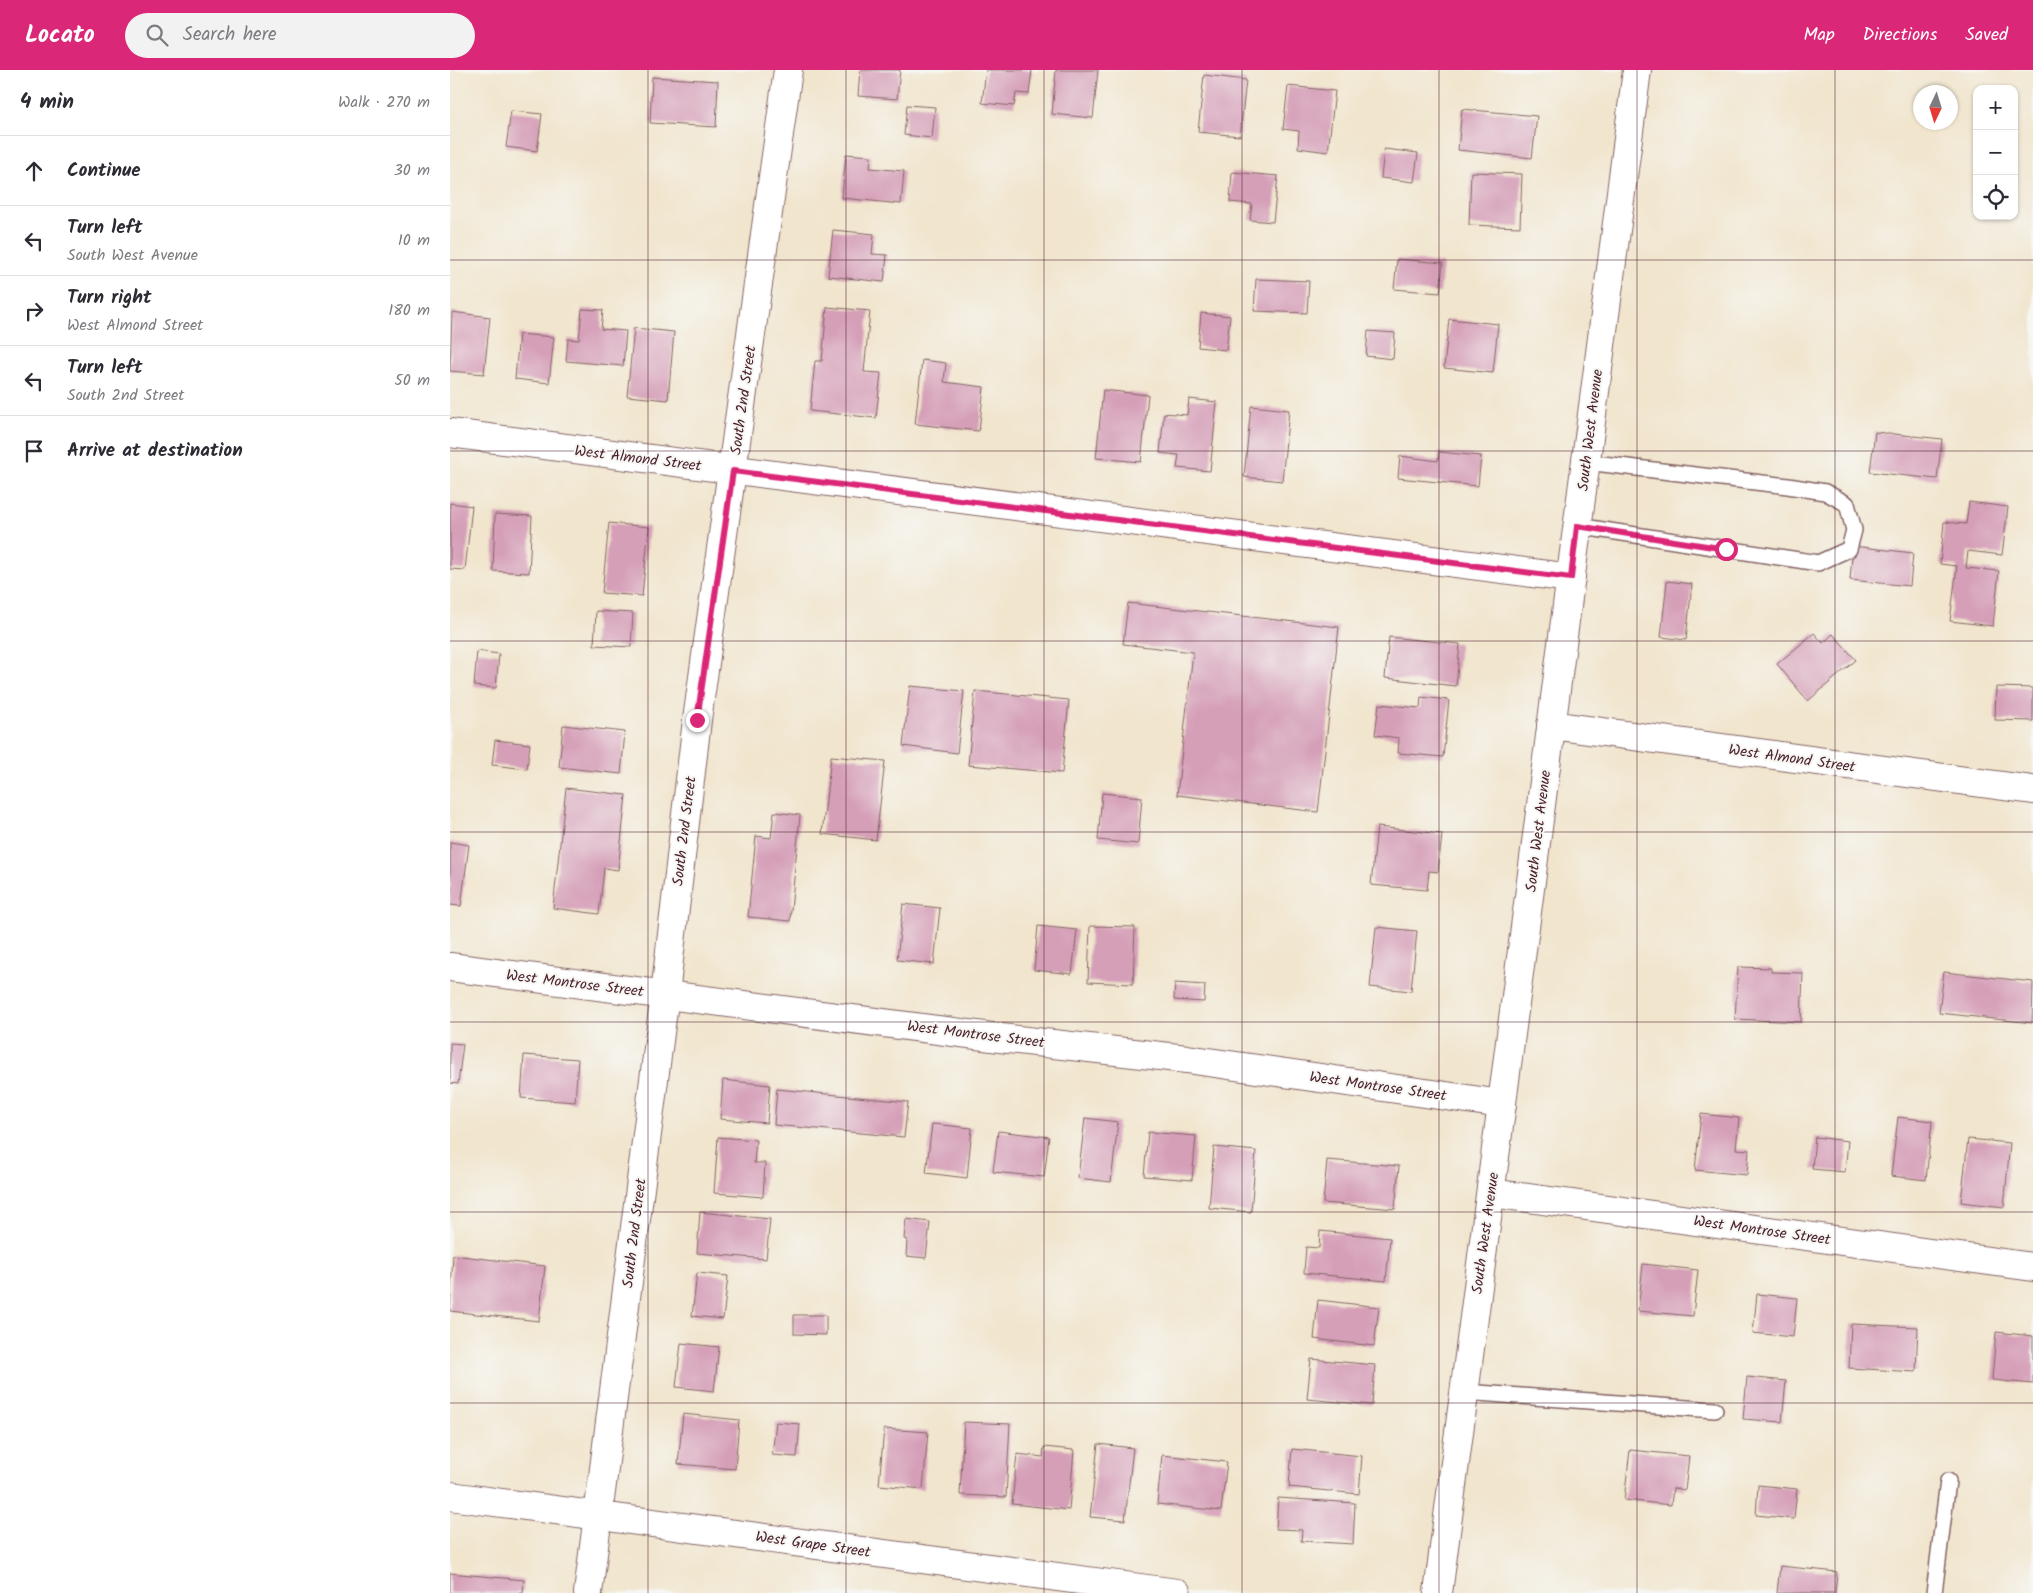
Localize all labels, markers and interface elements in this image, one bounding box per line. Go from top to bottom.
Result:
search box [125,13,475,58]
text: Locato [25,16,95,55]
text: Search here [183,20,276,50]
icon: search [143,21,171,49]
text: Map [1803,21,1835,50]
text: Directions [1863,21,1937,50]
text: Saved [1965,21,2008,50]
north arrow [1913,85,1958,130]
map controls [1973,85,2018,220]
button: + [1973,85,2018,130]
text: 4 min [20,86,74,119]
text: Walk · 270 m [338,90,430,115]
button: − [1973,130,2018,175]
text: Continue [67,156,140,186]
icon: ahead [20,157,48,185]
text: 30 m [394,158,430,183]
button: locate [1973,175,2018,220]
text: Turn left [67,213,142,243]
icon: left [20,227,48,255]
text: 10 m [398,228,430,253]
text: South West Avenue [67,243,198,268]
text: Turn right [67,283,152,313]
icon: right [20,297,48,325]
text: 180 m [388,298,430,323]
text: West Almond Street [67,313,203,338]
street label: South 2nd Street [724,344,764,456]
text: Turn left [67,353,142,383]
icon: left [20,367,48,395]
text: 50 m [394,368,430,393]
street label: South West Avenue [1572,368,1610,492]
text: South 2nd Street [67,383,184,408]
text: Arrive at destination [67,436,243,466]
icon: arrive [20,437,48,465]
street label: West Almond Street [573,439,703,479]
route start [1715,538,1738,561]
route end [686,709,709,732]
street label: West Almond Street [1727,738,1857,780]
street label: South West Avenue [1520,769,1558,893]
street label: South 2nd Street [666,775,704,887]
street label: West Montrose Street [505,964,645,1004]
street label: West Montrose Street [906,1015,1046,1055]
street label: West Montrose Street [1308,1065,1448,1109]
street label: South West Avenue [1466,1170,1506,1296]
street label: South 2nd Street [616,1177,654,1289]
street label: West Montrose Street [1692,1209,1832,1253]
street label: West Grape Street [754,1525,872,1565]

